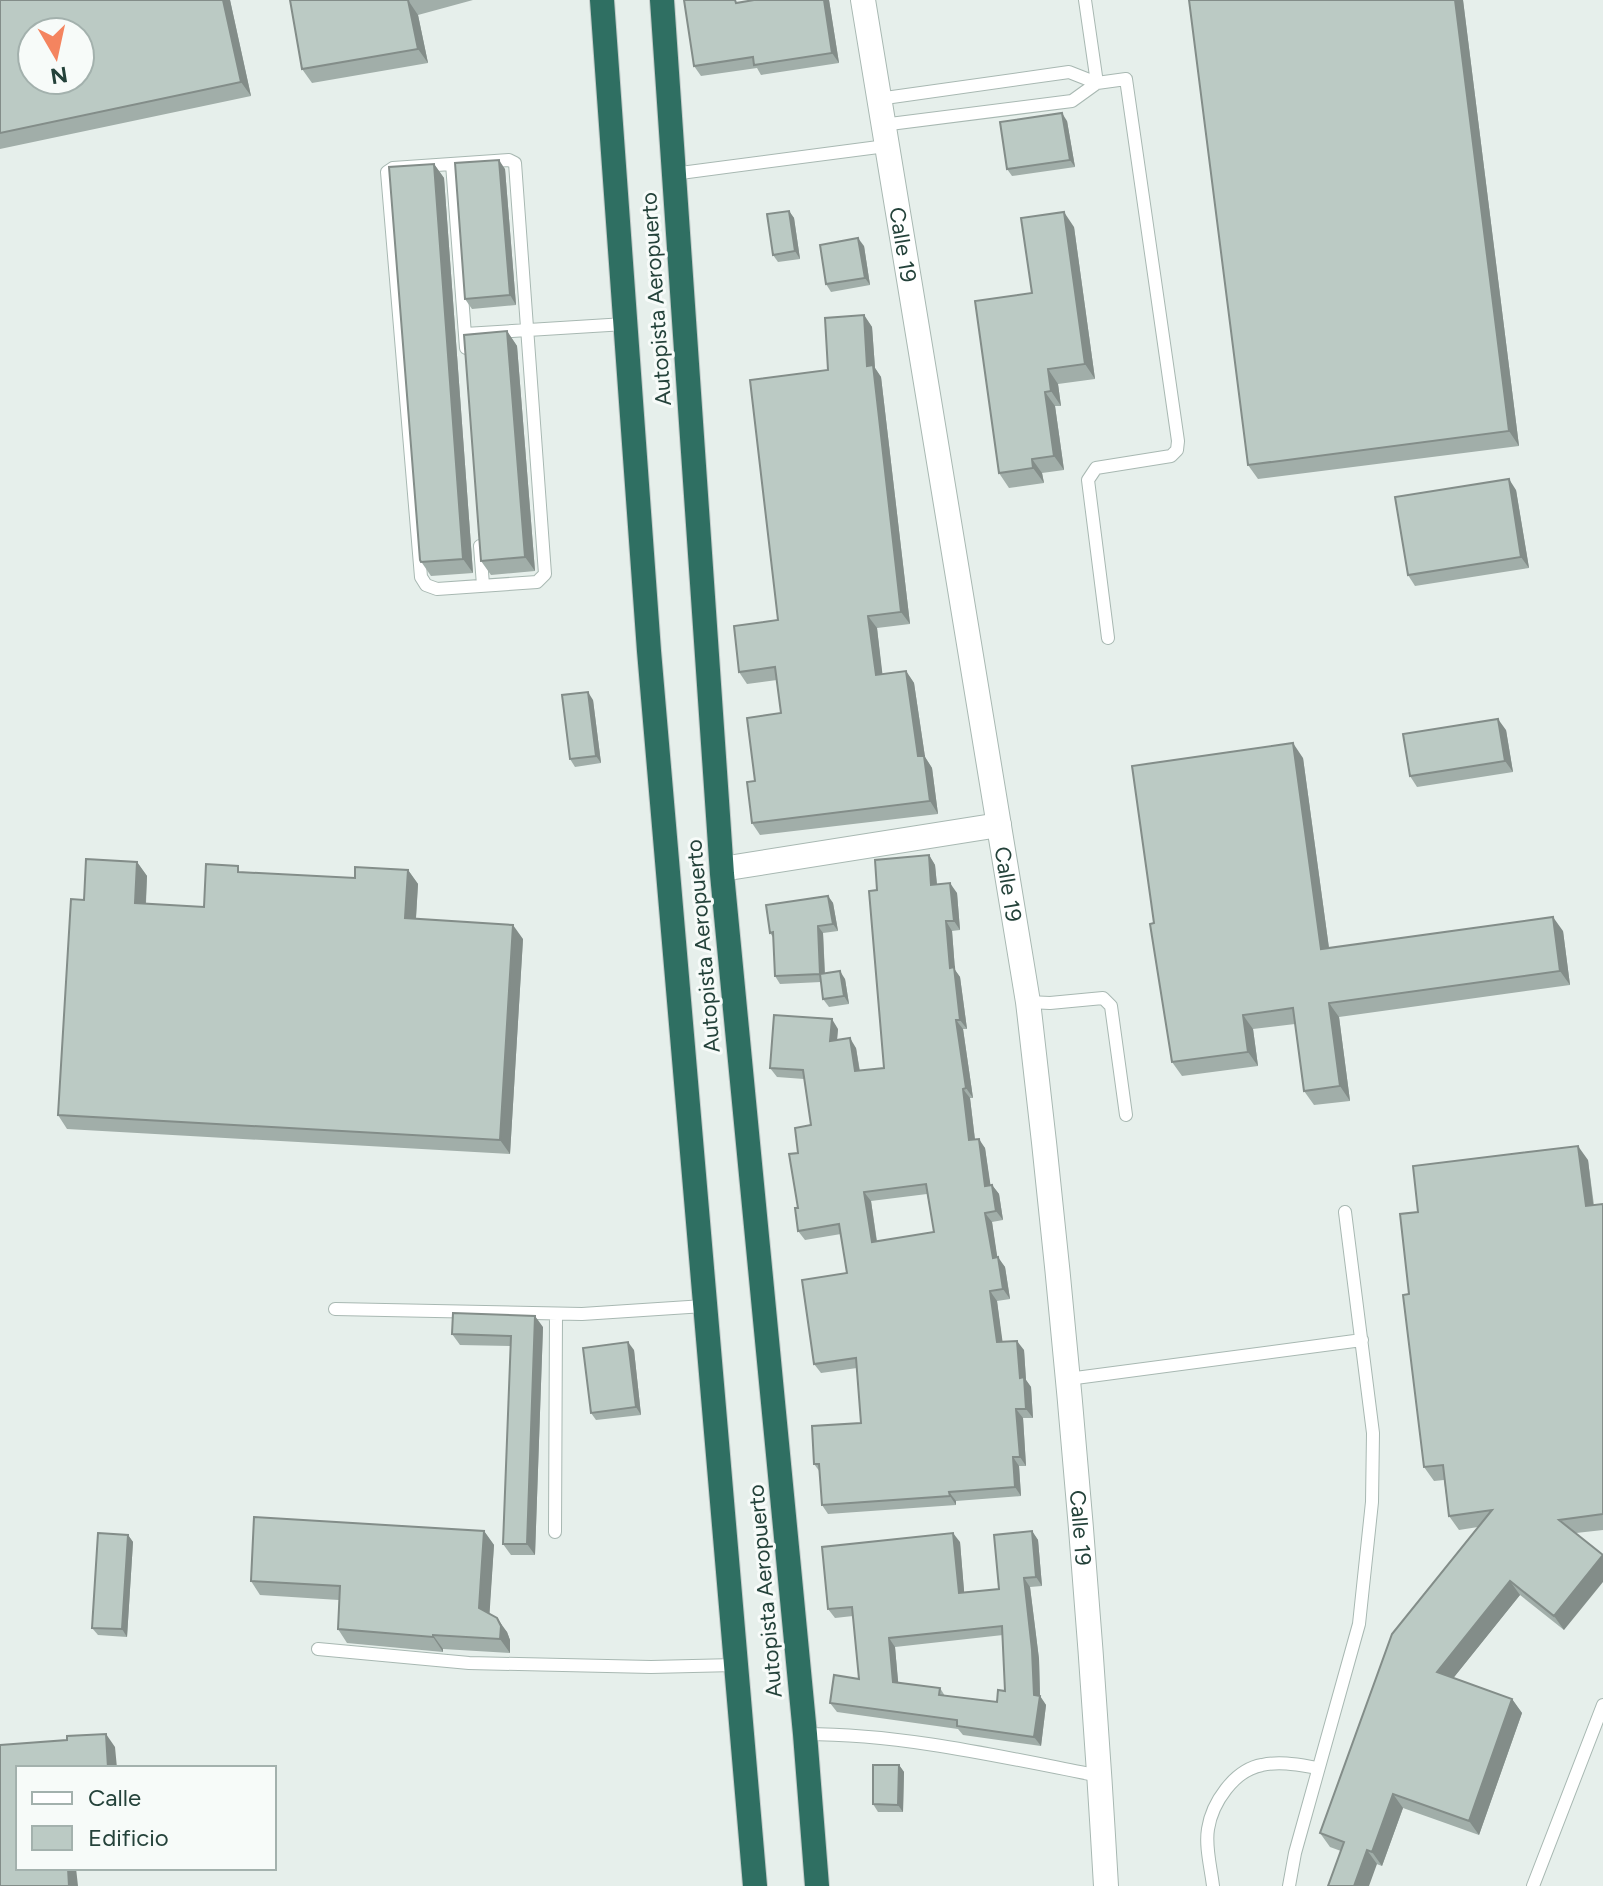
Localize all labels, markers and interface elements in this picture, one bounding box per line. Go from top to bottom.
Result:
north arrow [16,16,96,96]
text: N [49,61,70,90]
street label: Autopista Aeropuerto [635,191,677,407]
street label: Calle 19 [884,205,923,284]
street label: Autopista Aeropuerto [680,838,726,1054]
street label: Calle 19 [989,845,1028,924]
street label: Autopista Aeropuerto [742,1483,788,1699]
street label: Calle 19 [1064,1489,1097,1567]
legend [16,1766,276,1870]
text: Calle [88,1783,141,1812]
text: Edificio [88,1823,169,1852]

